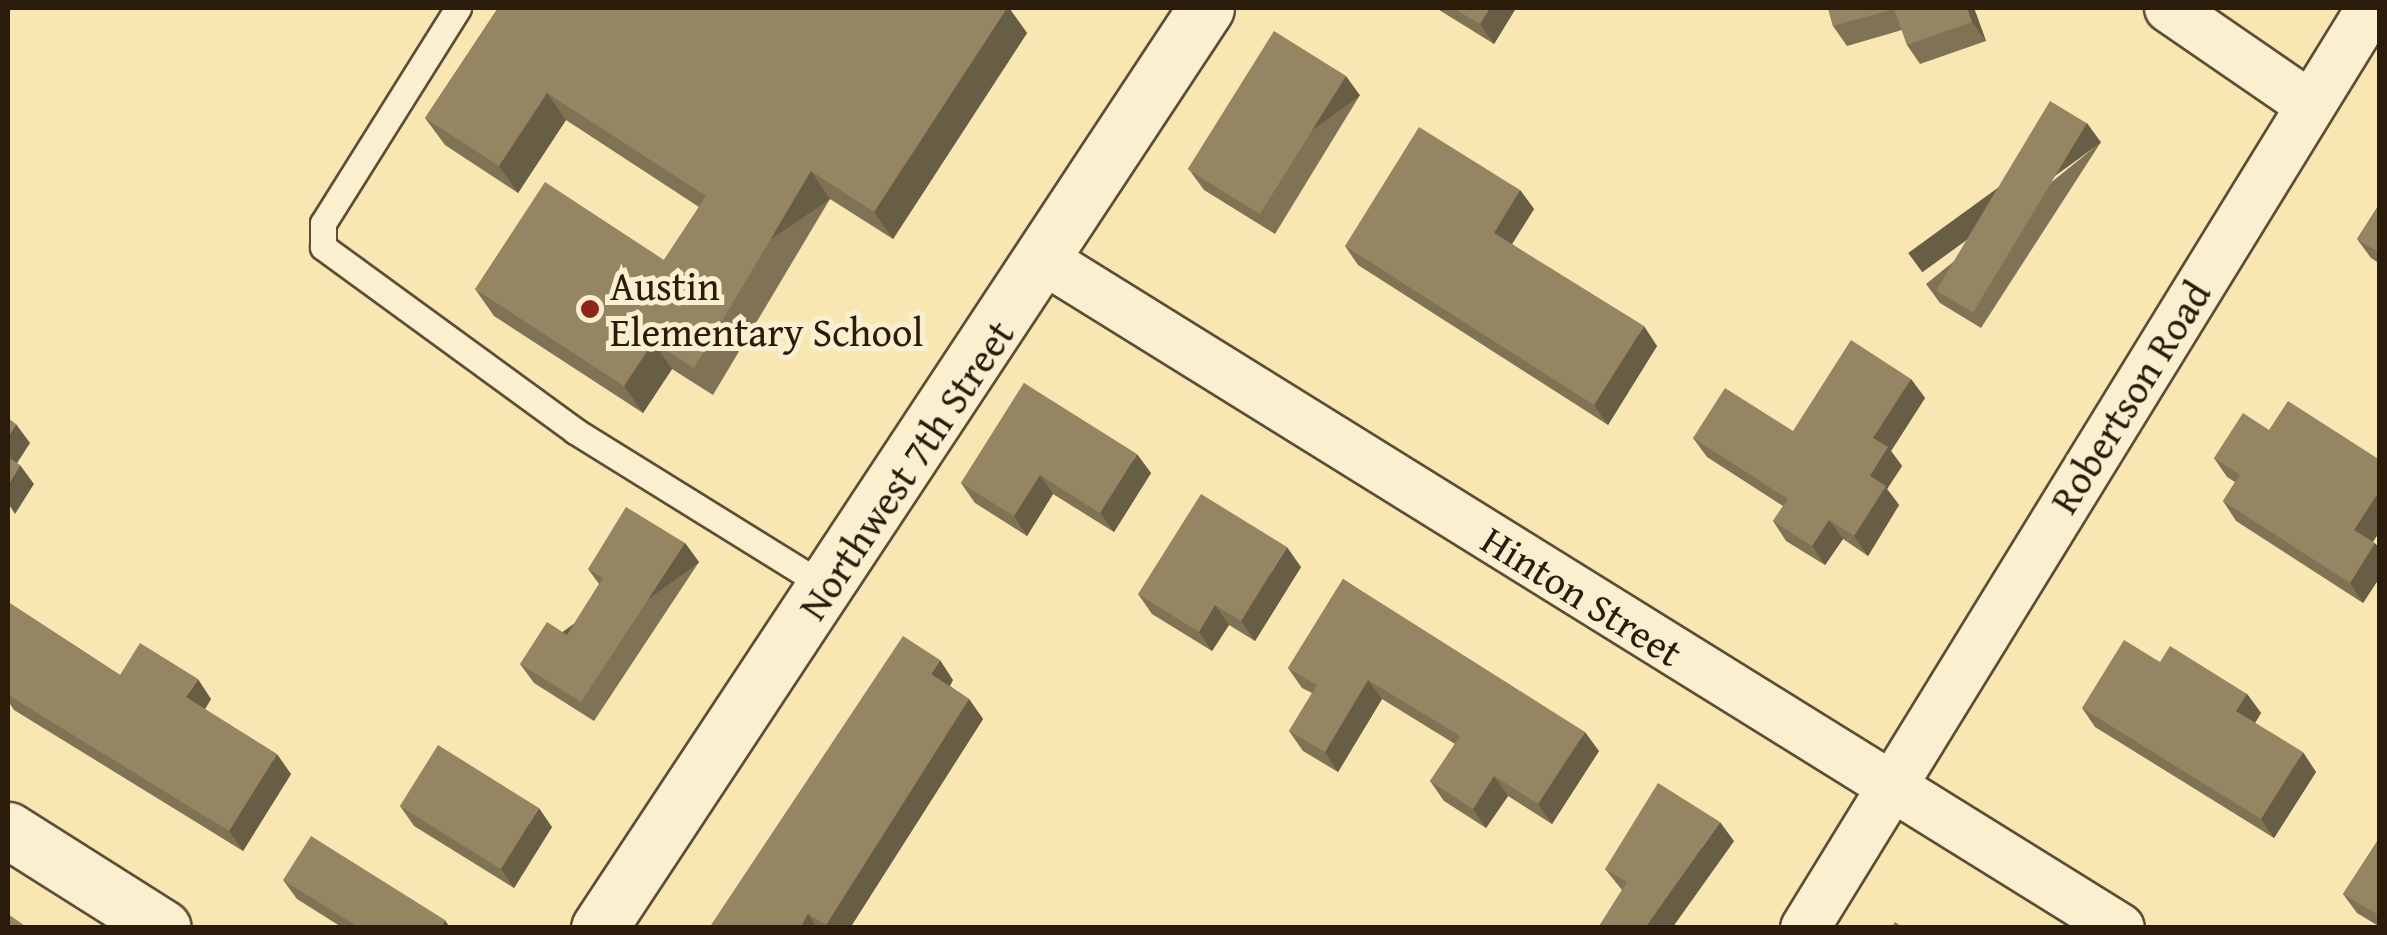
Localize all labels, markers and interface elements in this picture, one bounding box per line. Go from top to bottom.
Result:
place label: Austin Elementary School [610,262,924,356]
street label: Robertson Road [2039,272,2221,522]
marker: Austin Elementary School [579,298,601,320]
street label: Northwest 7th Street [788,311,1024,629]
street label: Hinton Street [1473,515,1691,677]

